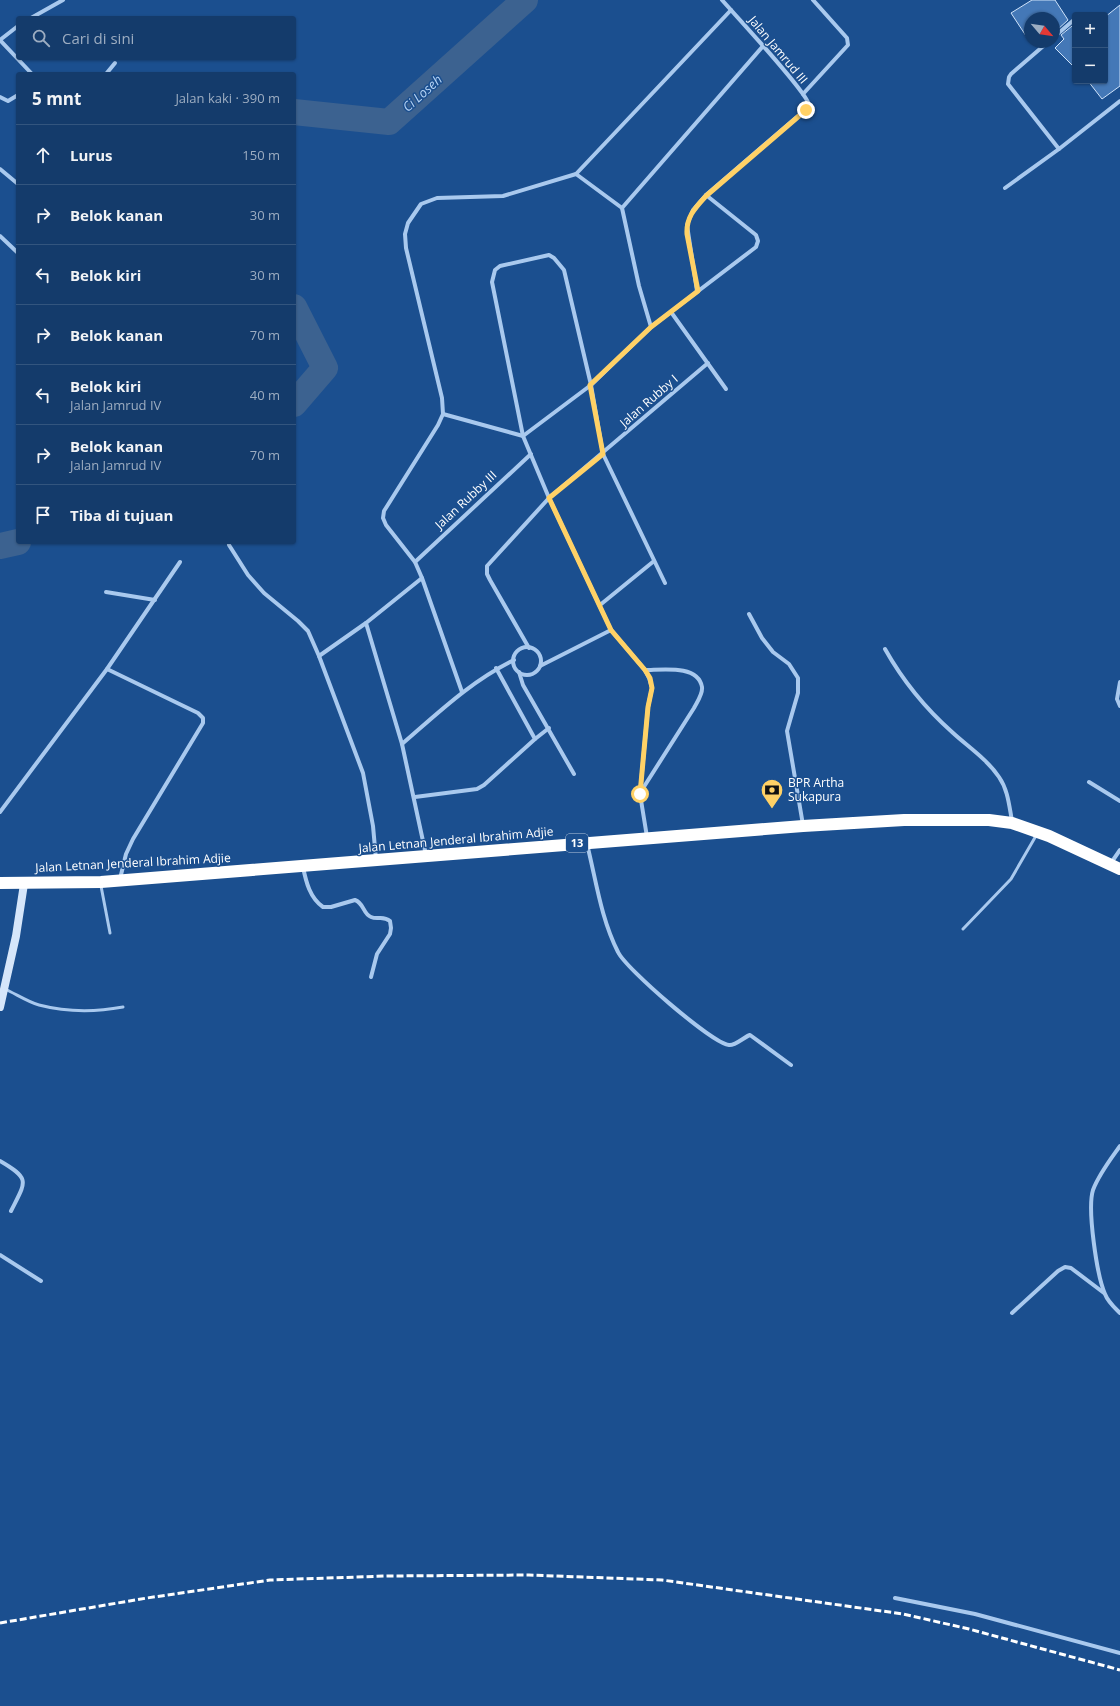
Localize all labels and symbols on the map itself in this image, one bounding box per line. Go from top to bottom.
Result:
street label: Jalan Jamrud III [744,11,812,87]
north arrow [1024,12,1060,48]
water label: Ci Loseh [398,70,446,116]
route end [797,101,815,119]
street label: Jalan Rubby I [615,371,681,431]
street label: Jalan Rubby III [430,467,500,533]
place label: BPR Artha Sukapura [788,774,844,805]
bank icon: BPR Artha Sukapura [759,777,785,810]
route start [631,785,649,803]
street label: Jalan Letnan Jenderal Ibrahim Adjie [357,822,554,857]
road number: 13 [566,834,588,852]
street label: Jalan Letnan Jenderal Ibrahim Adjie [34,849,231,876]

